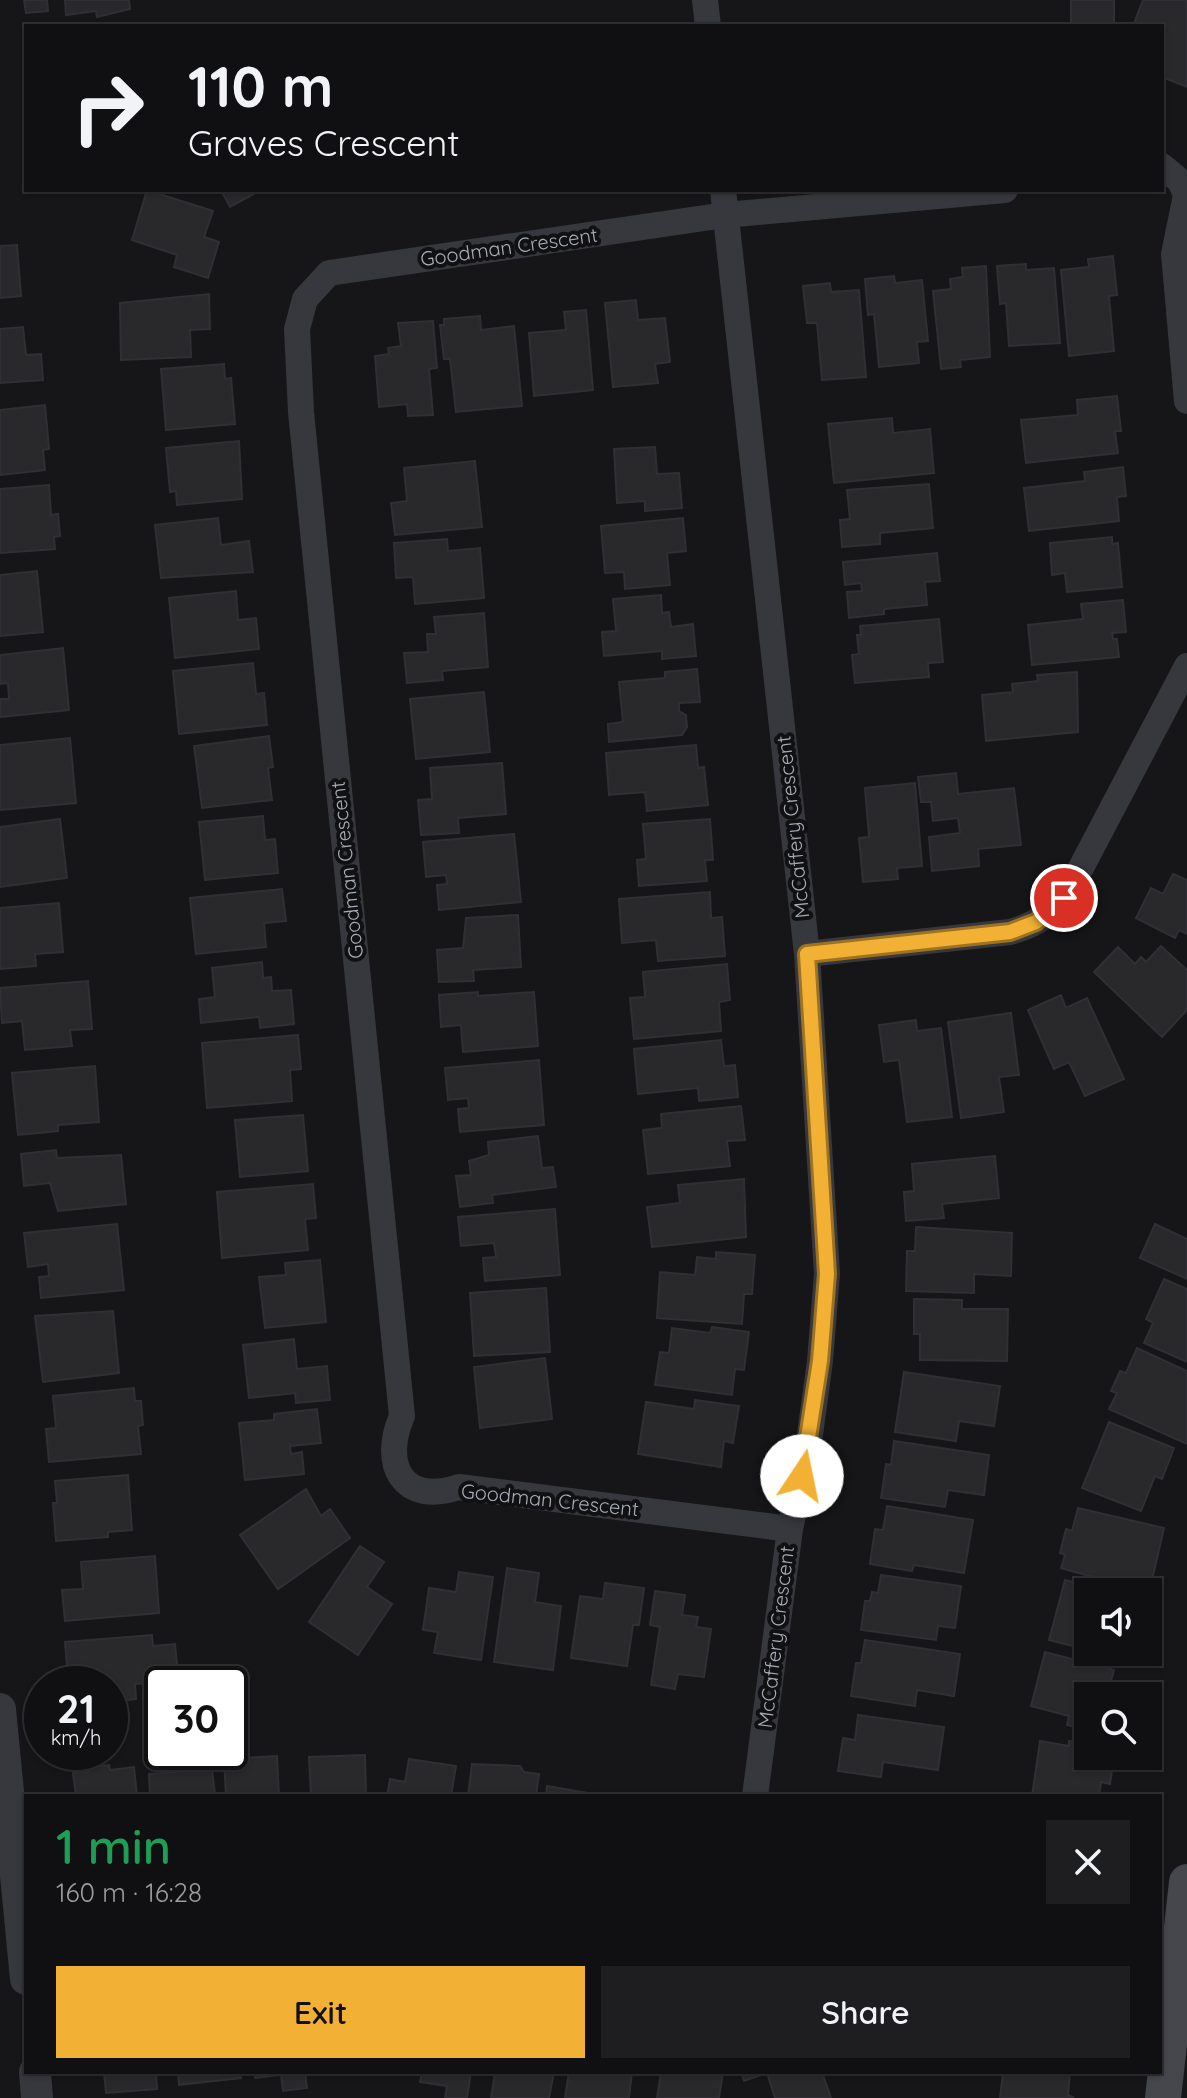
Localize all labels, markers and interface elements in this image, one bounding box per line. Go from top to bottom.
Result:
text: 110 m [188,51,333,121]
icon: right [56,56,160,160]
text: Graves Crescent [188,120,460,165]
street label: Goodman Crescent [419,222,599,271]
street label: McCaffery Crescent [770,734,815,920]
street label: Goodman Crescent [325,780,368,960]
pin [1030,864,1098,932]
icon: arrive [1042,876,1086,920]
position arrow [760,1434,844,1518]
street label: Goodman Crescent [460,1478,640,1521]
street label: McCaffery Crescent [752,1544,799,1729]
map controls [1074,1578,1162,1770]
button: sound [1074,1578,1162,1666]
speed limit sign: 30 [144,1666,248,1770]
button: search [1074,1682,1162,1770]
text: 21 [57,1683,95,1733]
text: km/h [51,1725,101,1750]
text: 1 min [56,1816,171,1876]
button: close [1046,1820,1130,1904]
text: 160 m · 16:28 [56,1876,202,1909]
button: Exit [56,1966,585,2058]
button: Share [601,1966,1130,2058]

